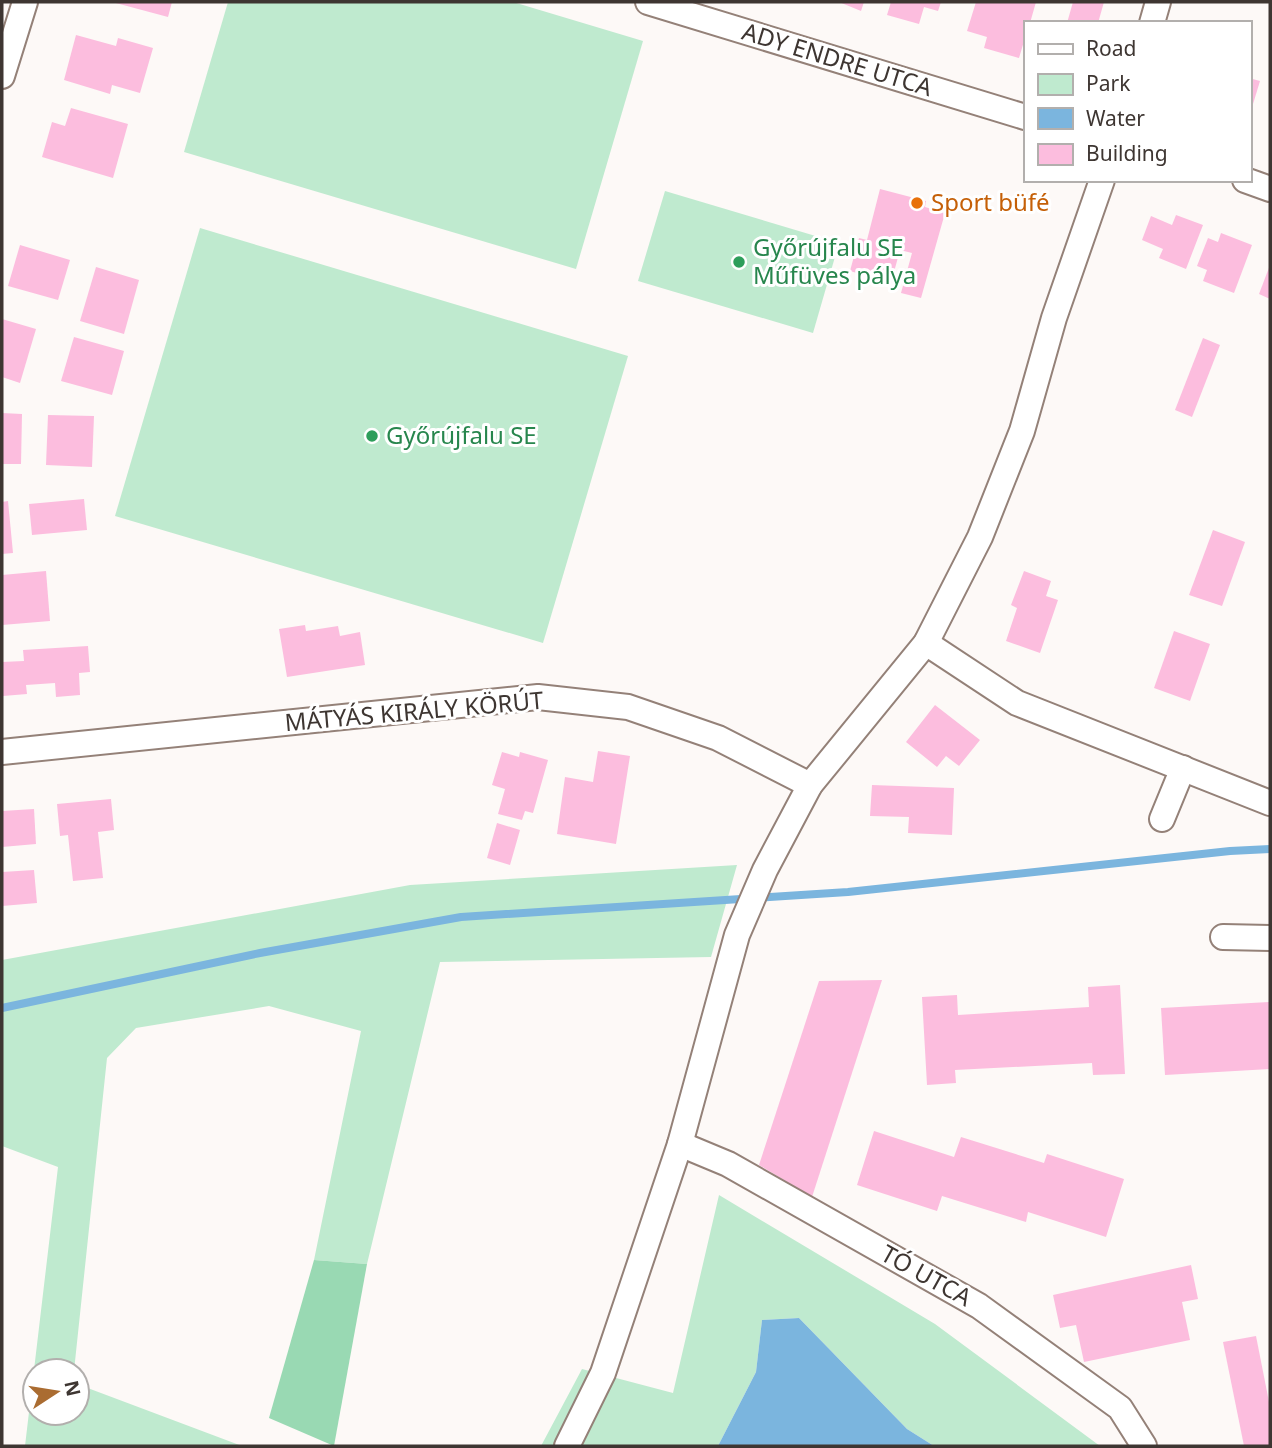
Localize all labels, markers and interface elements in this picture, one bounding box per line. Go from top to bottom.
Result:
street label: ADY ENDRE UTCA [738,14,937,103]
legend [1024,21,1251,182]
text: Road [1086,34,1136,62]
text: Park [1086,69,1131,97]
text: Water [1086,104,1145,132]
text: Building [1086,139,1168,167]
place label: Sport büfé [931,185,1050,218]
marker: Sport büfé [909,195,925,211]
place label: Győrújfalu SE Műfüves pálya [753,230,916,291]
marker: Győrújfalu SE Műfüves pálya [731,254,747,270]
place label: Győrújfalu SE [386,418,537,451]
marker: Győrújfalu SE [364,428,380,444]
street label: MÁTYÁS KIRÁLY KÖRÚT [283,683,545,738]
street label: TÓ UTCA [876,1236,978,1313]
north arrow [21,1357,91,1427]
text: N [58,1378,87,1399]

